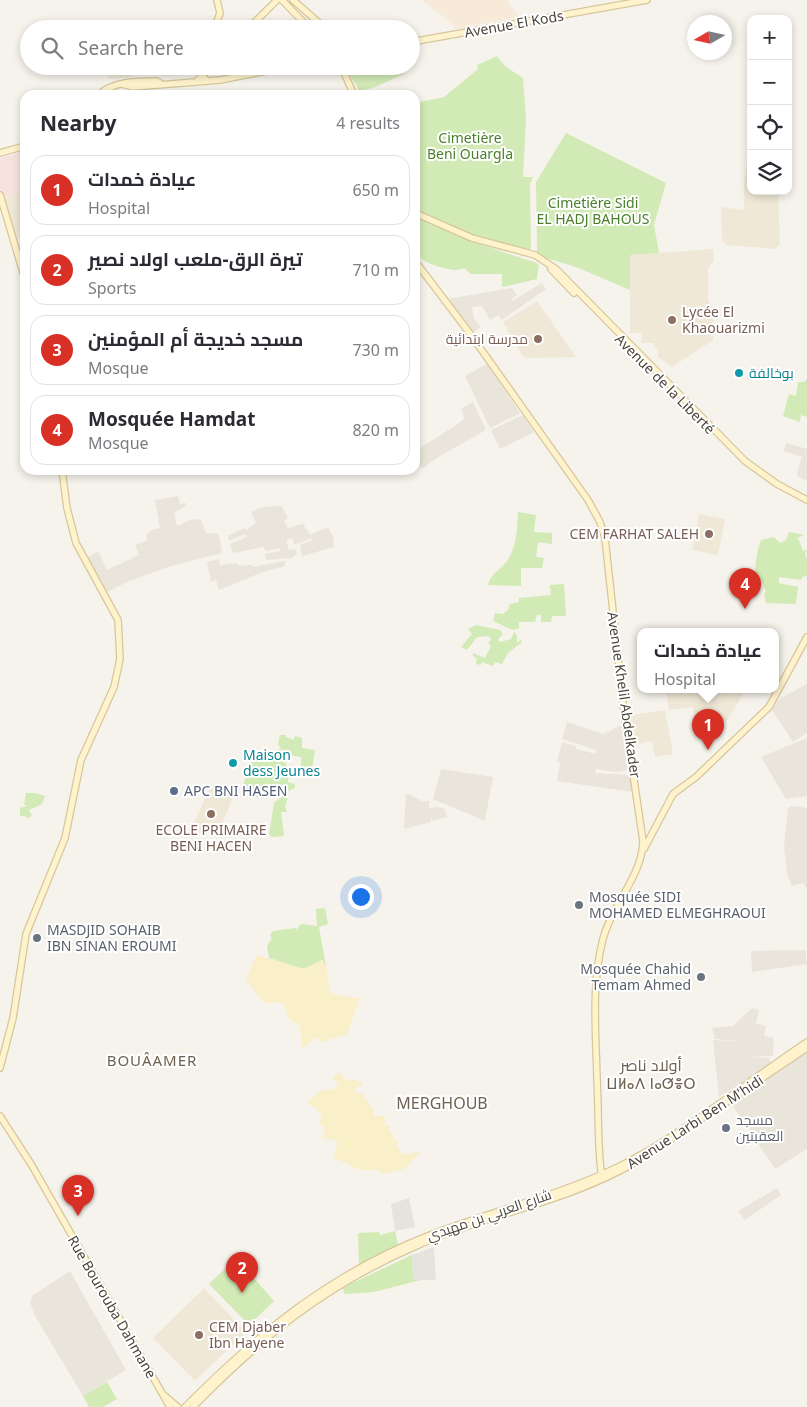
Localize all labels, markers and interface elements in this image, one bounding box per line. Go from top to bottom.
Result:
street label: Avenue El Kods [463,5,565,42]
north arrow [687,15,732,60]
map controls [747,15,792,195]
button: + [747,15,792,60]
search box [20,20,420,75]
icon: search [38,34,66,62]
text: Search here [78,35,184,61]
button: − [747,60,792,105]
button: locate [747,105,792,150]
text: Nearby [40,109,116,137]
text: 4 results [336,112,400,134]
park label: Cimetière Beni Ouargla [427,128,513,163]
button: layers [747,150,792,195]
text: عيادة خمدات [88,166,196,192]
text: 1 [52,179,62,201]
text: 650 m [352,179,399,201]
park label: Cimetière Sidi EL HADJ BAHOUS [536,193,650,228]
text: Hospital [88,197,150,219]
text: تيرة الرق-ملعب اولاد نصير [88,246,302,272]
text: 2 [52,259,62,281]
text: 710 m [352,259,399,281]
text: Sports [88,277,136,299]
place label: Lycée El Khaouarizmi [682,302,765,337]
marker: Lycée El Khaouarizmi [666,314,678,326]
text: مسجد خديجة أم المؤمنين [88,326,303,352]
place label: مدرسة ابتدائية [446,329,528,348]
street label: Avenue de la Liberté [611,329,720,438]
marker: مدرسة ابتدائية [532,333,544,345]
text: 3 [52,339,62,361]
text: 730 m [352,339,399,361]
text: Mosque [88,357,149,379]
place label: بوخالفة [749,363,794,382]
marker: بوخالفة [733,367,745,379]
text: Mosquée Hamdat [88,406,255,432]
text: 4 [52,419,62,441]
text: 820 m [352,419,399,441]
text: Mosque [88,432,149,454]
place label: CEM FARHAT SALEH [570,524,699,543]
marker: CEM FARHAT SALEH [703,528,715,540]
pin: 4 [729,568,761,609]
street label: Avenue Khelil Abdelkader [603,611,646,780]
popup [637,628,779,693]
text: عيادة خمدات [654,637,762,663]
text: Hospital [654,668,716,690]
pin: 1 [692,709,724,750]
place label: Maison dess Jeunes [243,745,320,780]
marker: Maison dess Jeunes [227,757,239,769]
place label: APC BNI HASEN [184,781,287,800]
marker: APC BNI HASEN [168,785,180,797]
marker: ECOLE PRIMAIRE BENI HACEN [205,808,217,820]
place label: ECOLE PRIMAIRE BENI HACEN [156,820,266,855]
your location [348,884,374,910]
place label: Mosquée SIDI MOHAMED ELMEGHRAOUI [589,887,766,922]
marker: Mosquée SIDI MOHAMED ELMEGHRAOUI [573,899,585,911]
place label: MASDJID SOHAIB IBN SINAN EROUMI [47,920,177,955]
marker: MASDJID SOHAIB IBN SINAN EROUMI [31,932,43,944]
place label: Mosquée Chahid Temam Ahmed [580,959,691,994]
marker: Mosquée Chahid Temam Ahmed [695,971,707,983]
district label: BOUÂAMER [107,1050,197,1070]
district label: أولاد ناصر ⵡⵍⴰⴷ ⵏⴰⵚⴻⵔ [606,1054,696,1094]
street label: Avenue Larbi Ben M'hidi [623,1070,767,1173]
district label: MERGHOUB [396,1092,488,1114]
place label: مسجد العقبتين [736,1110,784,1145]
marker: مسجد العقبتين [720,1122,732,1134]
pin: 3 [62,1175,94,1216]
street label: شارع العربي بن مهيدي [424,1184,555,1248]
street label: Rue Bourouba Dahmane [64,1232,161,1382]
pin: 2 [226,1252,258,1293]
place label: CEM Djaber Ibn Hayene [209,1317,286,1352]
marker: CEM Djaber Ibn Hayene [193,1329,205,1341]

